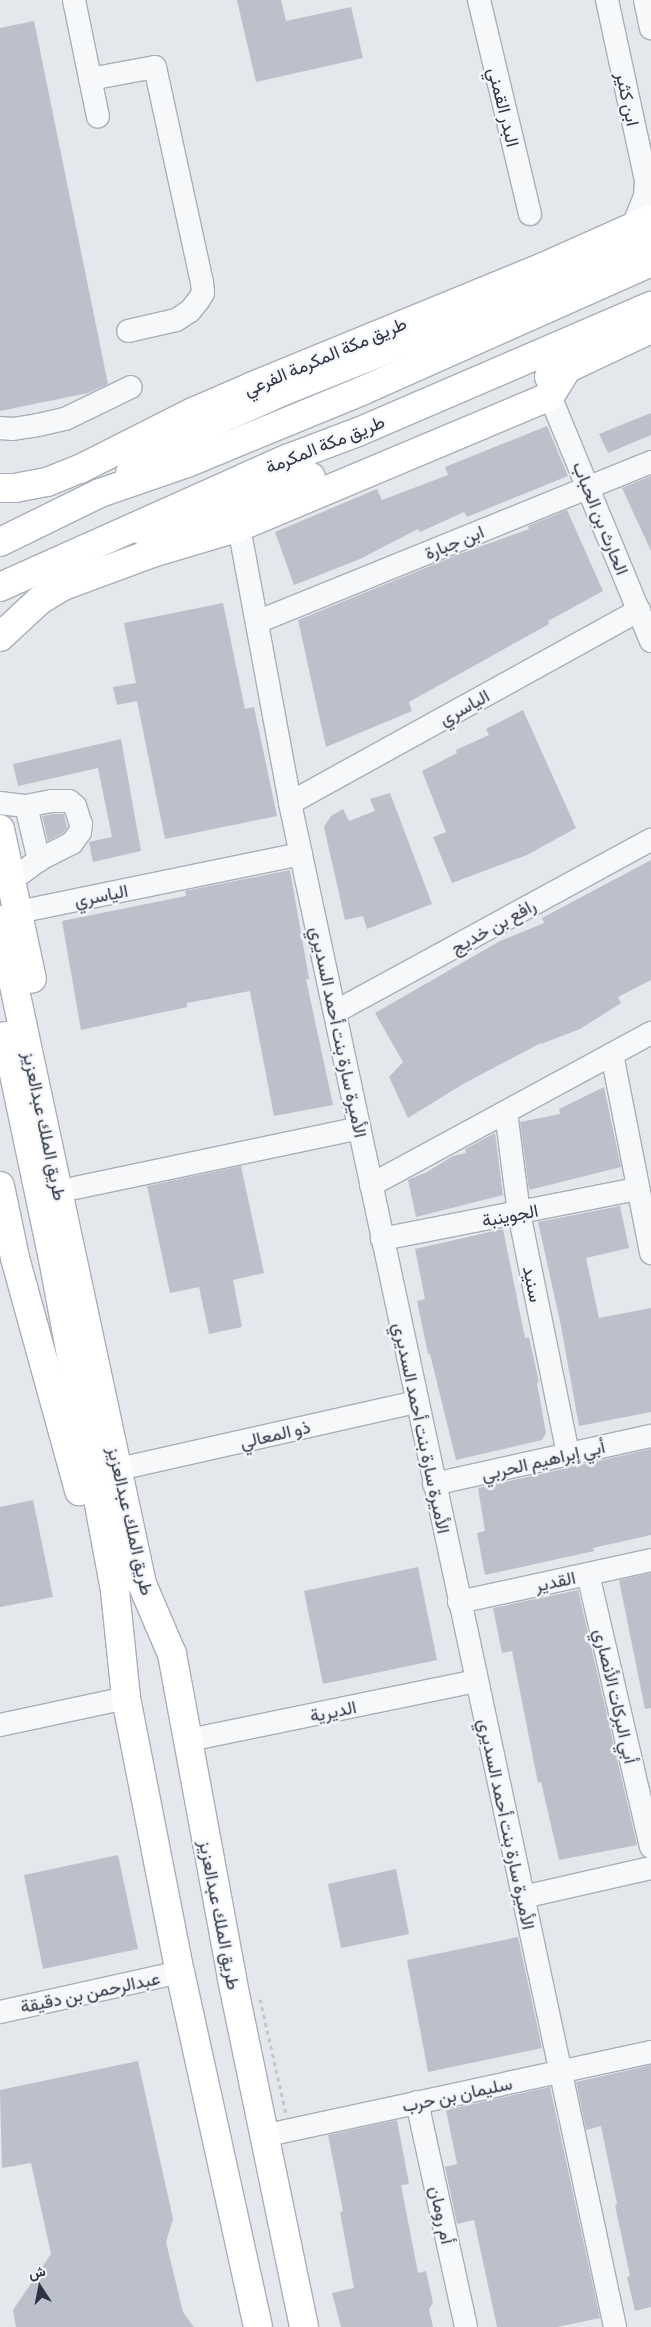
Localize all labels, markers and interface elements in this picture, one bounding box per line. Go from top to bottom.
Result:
street label: البدر القمني [484,65,524,149]
street label: ابن كثير [612,70,644,128]
street label: طريق مكة المكرمة الفرعي [240,312,410,400]
street label: طريق مكة المكرمة [262,410,388,478]
street label: الحارث بن الحباب [568,458,634,578]
street label: ابن جبارة [421,520,487,564]
street label: الياسري [435,684,493,730]
street label: الياسري [72,879,130,911]
street label: رافع بن خديج [447,894,539,958]
street label: الأميرة سارة بنت أحمد السديري [306,925,372,1139]
street label: طريق الملك عبدالعزيز [19,1050,71,1202]
street label: الجوينبة [480,1199,540,1231]
street label: سنيد [519,1264,547,1304]
street label: الأميرة سارة بنت أحمد السديري [389,1321,455,1535]
street label: ذو المعالي [238,1415,312,1453]
street label: أبي إبراهيم الحربي [479,1435,607,1485]
street label: طريق الملك عبدالعزيز [103,1445,159,1597]
street label: القدير [533,1566,577,1596]
street label: أبي البركات الأنصاري [590,1627,642,1765]
street label: الديرية [308,1696,358,1726]
street label: الأميرة سارة بنت أحمد السديري [474,1717,540,1931]
street label: طريق الملك عبدالعزيز [195,1838,245,1992]
street label: عبدالرحمن بن دقيقة [18,1967,162,2017]
street label: سليمان بن حرب [400,2072,514,2116]
street label: أم رومان [425,2184,459,2246]
north arrow [15,2262,65,2312]
text: ش [27,2262,47,2282]

